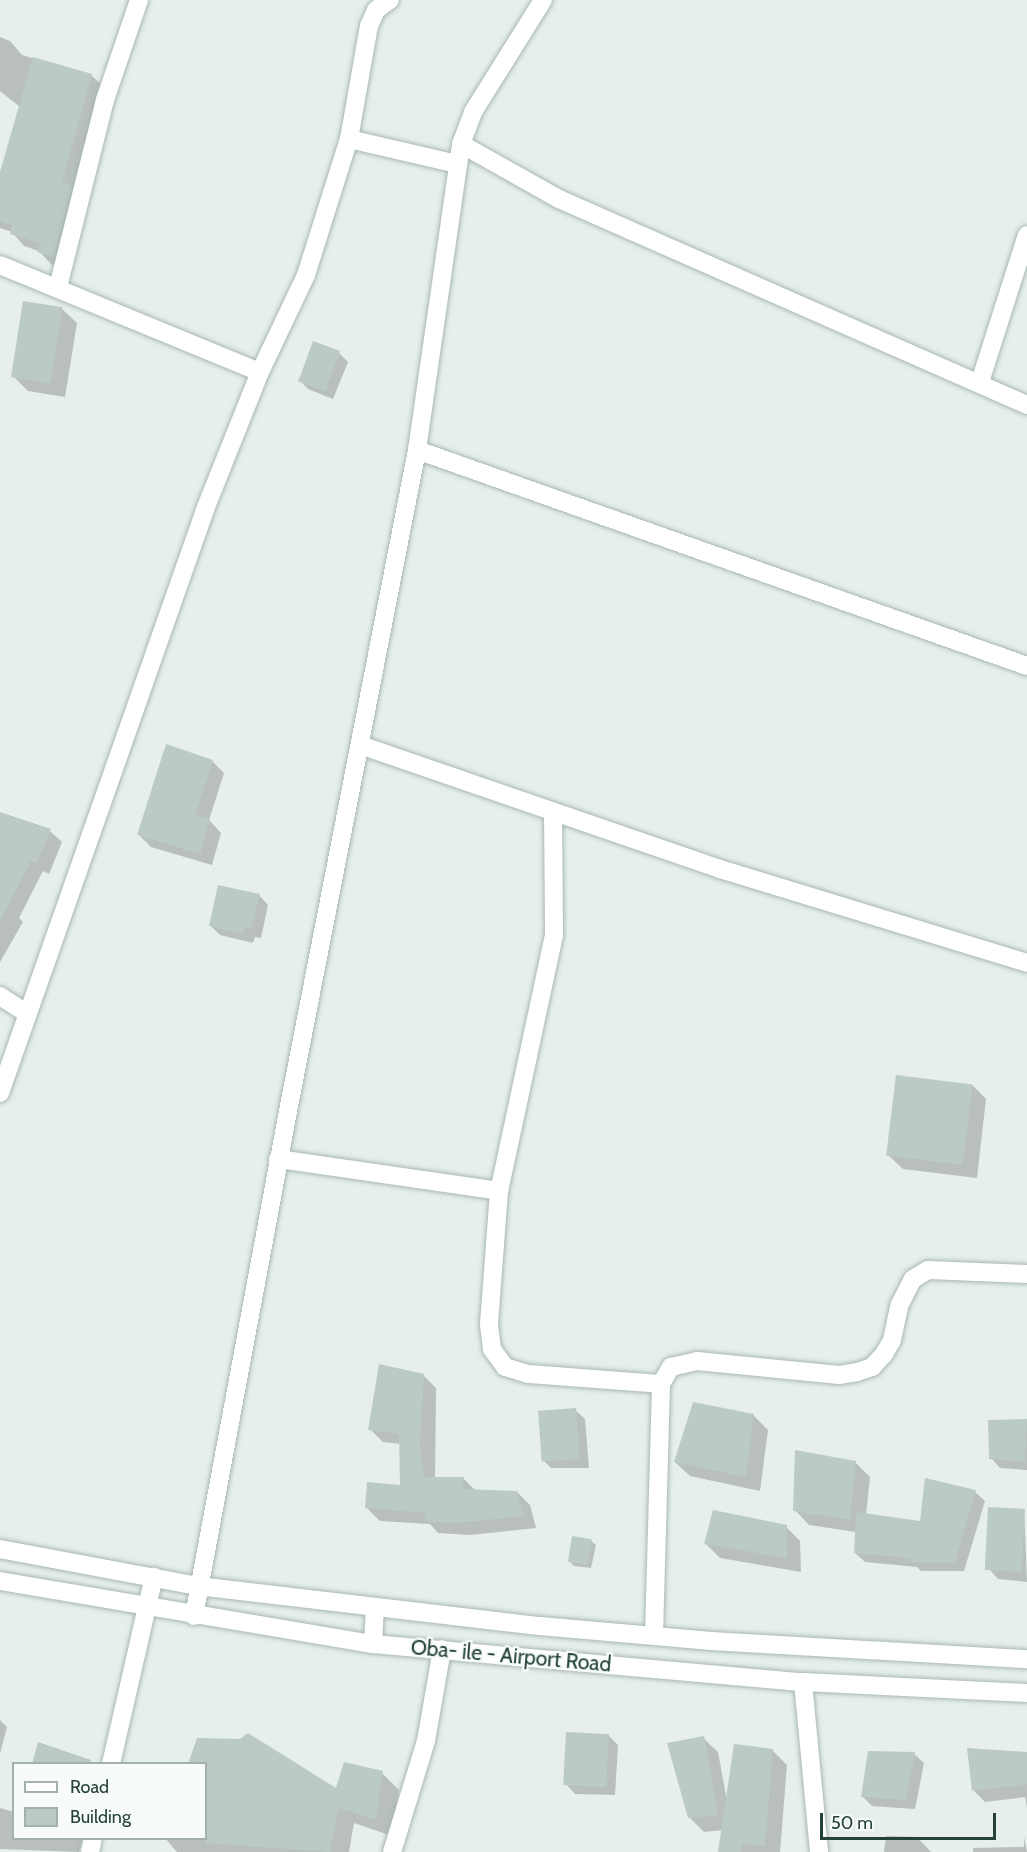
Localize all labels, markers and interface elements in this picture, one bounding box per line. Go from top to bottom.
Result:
street label: Oba- ile - Airport Road [410,1635,612,1677]
legend [12,1762,207,1840]
text: Road [70,1776,109,1798]
scale bar [823,1801,998,1839]
text: Building [70,1806,131,1828]
text: 50 m [831,1812,873,1834]

